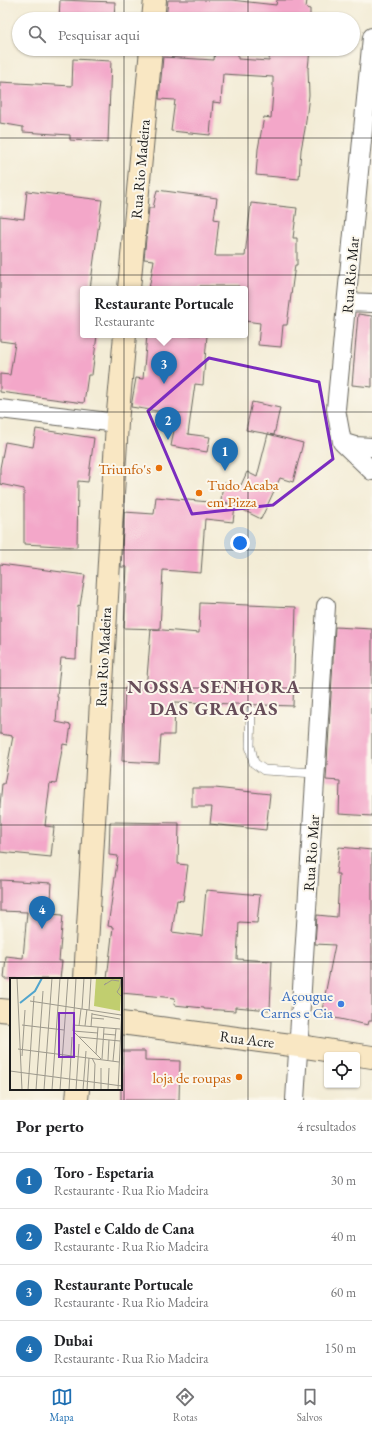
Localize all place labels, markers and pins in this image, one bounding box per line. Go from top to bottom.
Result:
pin: 3 [151,351,177,384]
pin: 2 [155,407,181,440]
pin: 1 [212,438,238,471]
place label: Triunfo's [98,459,151,478]
marker: Triunfo's [154,463,164,473]
place label: Tudo Acaba em Pizza [207,475,279,511]
marker: Tudo Acaba em Pizza [194,488,204,498]
pin: 4 [29,896,55,929]
place label: Açougue Carnes e Cia [261,986,333,1022]
marker: Açougue Carnes e Cia [336,999,346,1009]
place label: loja de roupas [153,1068,231,1087]
marker: loja de roupas [234,1072,244,1082]

